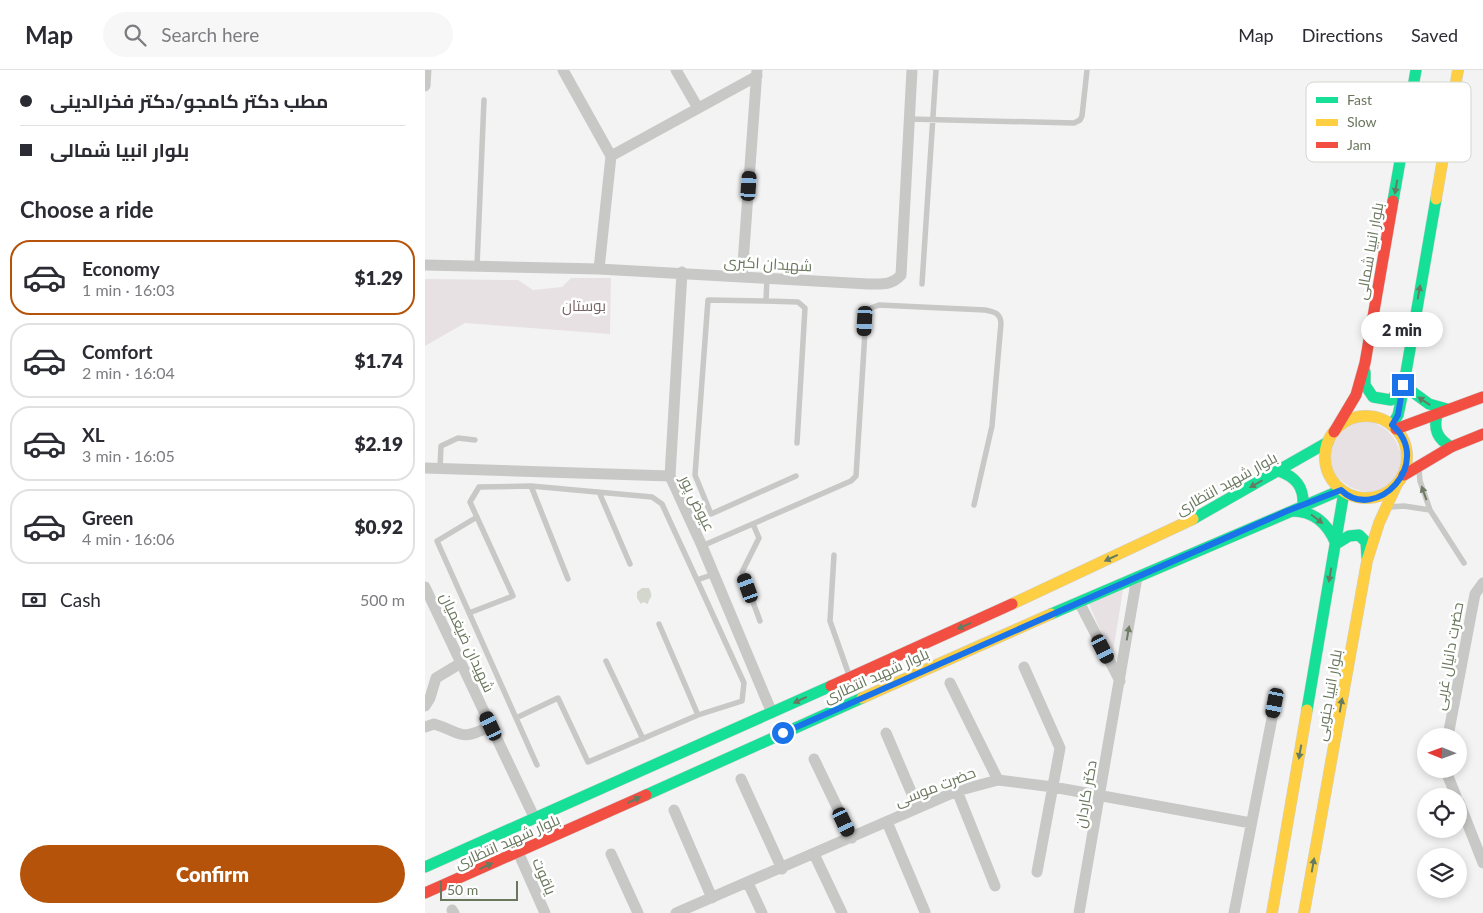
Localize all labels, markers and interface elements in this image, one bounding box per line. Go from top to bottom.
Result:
search box [103,12,453,57]
text: Map [25,20,73,49]
icon: search [121,21,149,49]
text: Search here [161,23,259,46]
text: Map [1238,24,1274,46]
text: Directions [1302,24,1383,46]
text: Saved [1411,24,1458,46]
legend [1306,82,1471,162]
text: مطب دکتر کامجو/دکتر فخرالدینی [50,89,328,112]
text: Fast [1347,91,1372,108]
text: Slow [1347,113,1377,130]
text: Jam [1347,136,1371,153]
text: بلوار انبیا شمالی [50,138,189,161]
car [740,171,757,201]
one-way arrow [1391,179,1399,195]
text: Choose a ride [20,196,154,223]
street label: بلوار انبیا شمالی [1352,201,1388,301]
street label: شهیدان اکبری [723,252,813,276]
icon: car [22,255,67,300]
text: Economy [82,257,160,280]
text: $1.29 [354,266,403,289]
text: 1 min · 16:03 [82,280,175,299]
one-way arrow [1415,284,1423,300]
park label: بوستان [562,296,606,316]
car [856,306,873,336]
callout: 2 min [1362,312,1444,348]
text: 2 min [1382,320,1422,339]
icon: car [22,338,67,383]
text: Comfort [82,340,153,363]
text: $1.74 [354,349,403,372]
text: 2 min · 16:04 [82,363,175,382]
route end [1392,374,1414,396]
one-way arrow [1417,396,1430,406]
icon: car [22,421,67,466]
text: XL [82,423,105,446]
text: $2.19 [354,432,403,455]
text: 3 min · 16:05 [82,446,175,465]
street label: بلوار شهید انتظاری [1172,448,1281,520]
street label: عیوض پور [674,471,719,535]
one-way arrow [1250,480,1263,489]
one-way arrow [1420,485,1428,500]
icon: car [22,504,67,549]
text: Green [82,506,133,529]
one-way arrow [1310,513,1323,524]
text: $0.92 [354,515,403,538]
text: 4 min · 16:06 [82,529,175,548]
one-way arrow [1104,554,1118,562]
one-way arrow [1326,567,1334,583]
car [735,571,760,605]
icon: cash [20,586,48,614]
text: Cash [60,588,101,611]
street label: شهیدان ضیغمیان [435,589,499,696]
text: 500 m [360,590,405,609]
street label: حضرت دانیال غربی [1430,601,1468,712]
one-way arrow [957,622,971,630]
one-way arrow [1124,625,1132,641]
car [1089,632,1116,666]
street label: بلوار شهید انتظاری [821,644,932,708]
street label: بلوار انبیا جنوبی [1311,648,1347,743]
car [1264,687,1285,719]
one-way arrow [793,696,807,704]
one-way arrow [1338,697,1346,713]
car [477,709,504,743]
route start [772,722,794,744]
north arrow [1417,728,1467,778]
map controls [1417,728,1467,898]
one-way arrow [1295,745,1303,761]
street label: دکتر کاردان [1070,759,1102,830]
street label: حضرت موسی [892,762,979,811]
button: locate [1417,788,1467,838]
one-way arrow [627,796,641,804]
car [830,805,857,839]
street label: بلوار شهید انتظاری [452,810,563,874]
button: Confirm [20,845,405,903]
button: layers [1417,848,1467,898]
street label: یاقوت [528,855,561,897]
one-way arrow [1309,857,1317,873]
one-way arrow [479,862,493,870]
scale bar [440,878,517,901]
text: 50 m [447,881,478,898]

